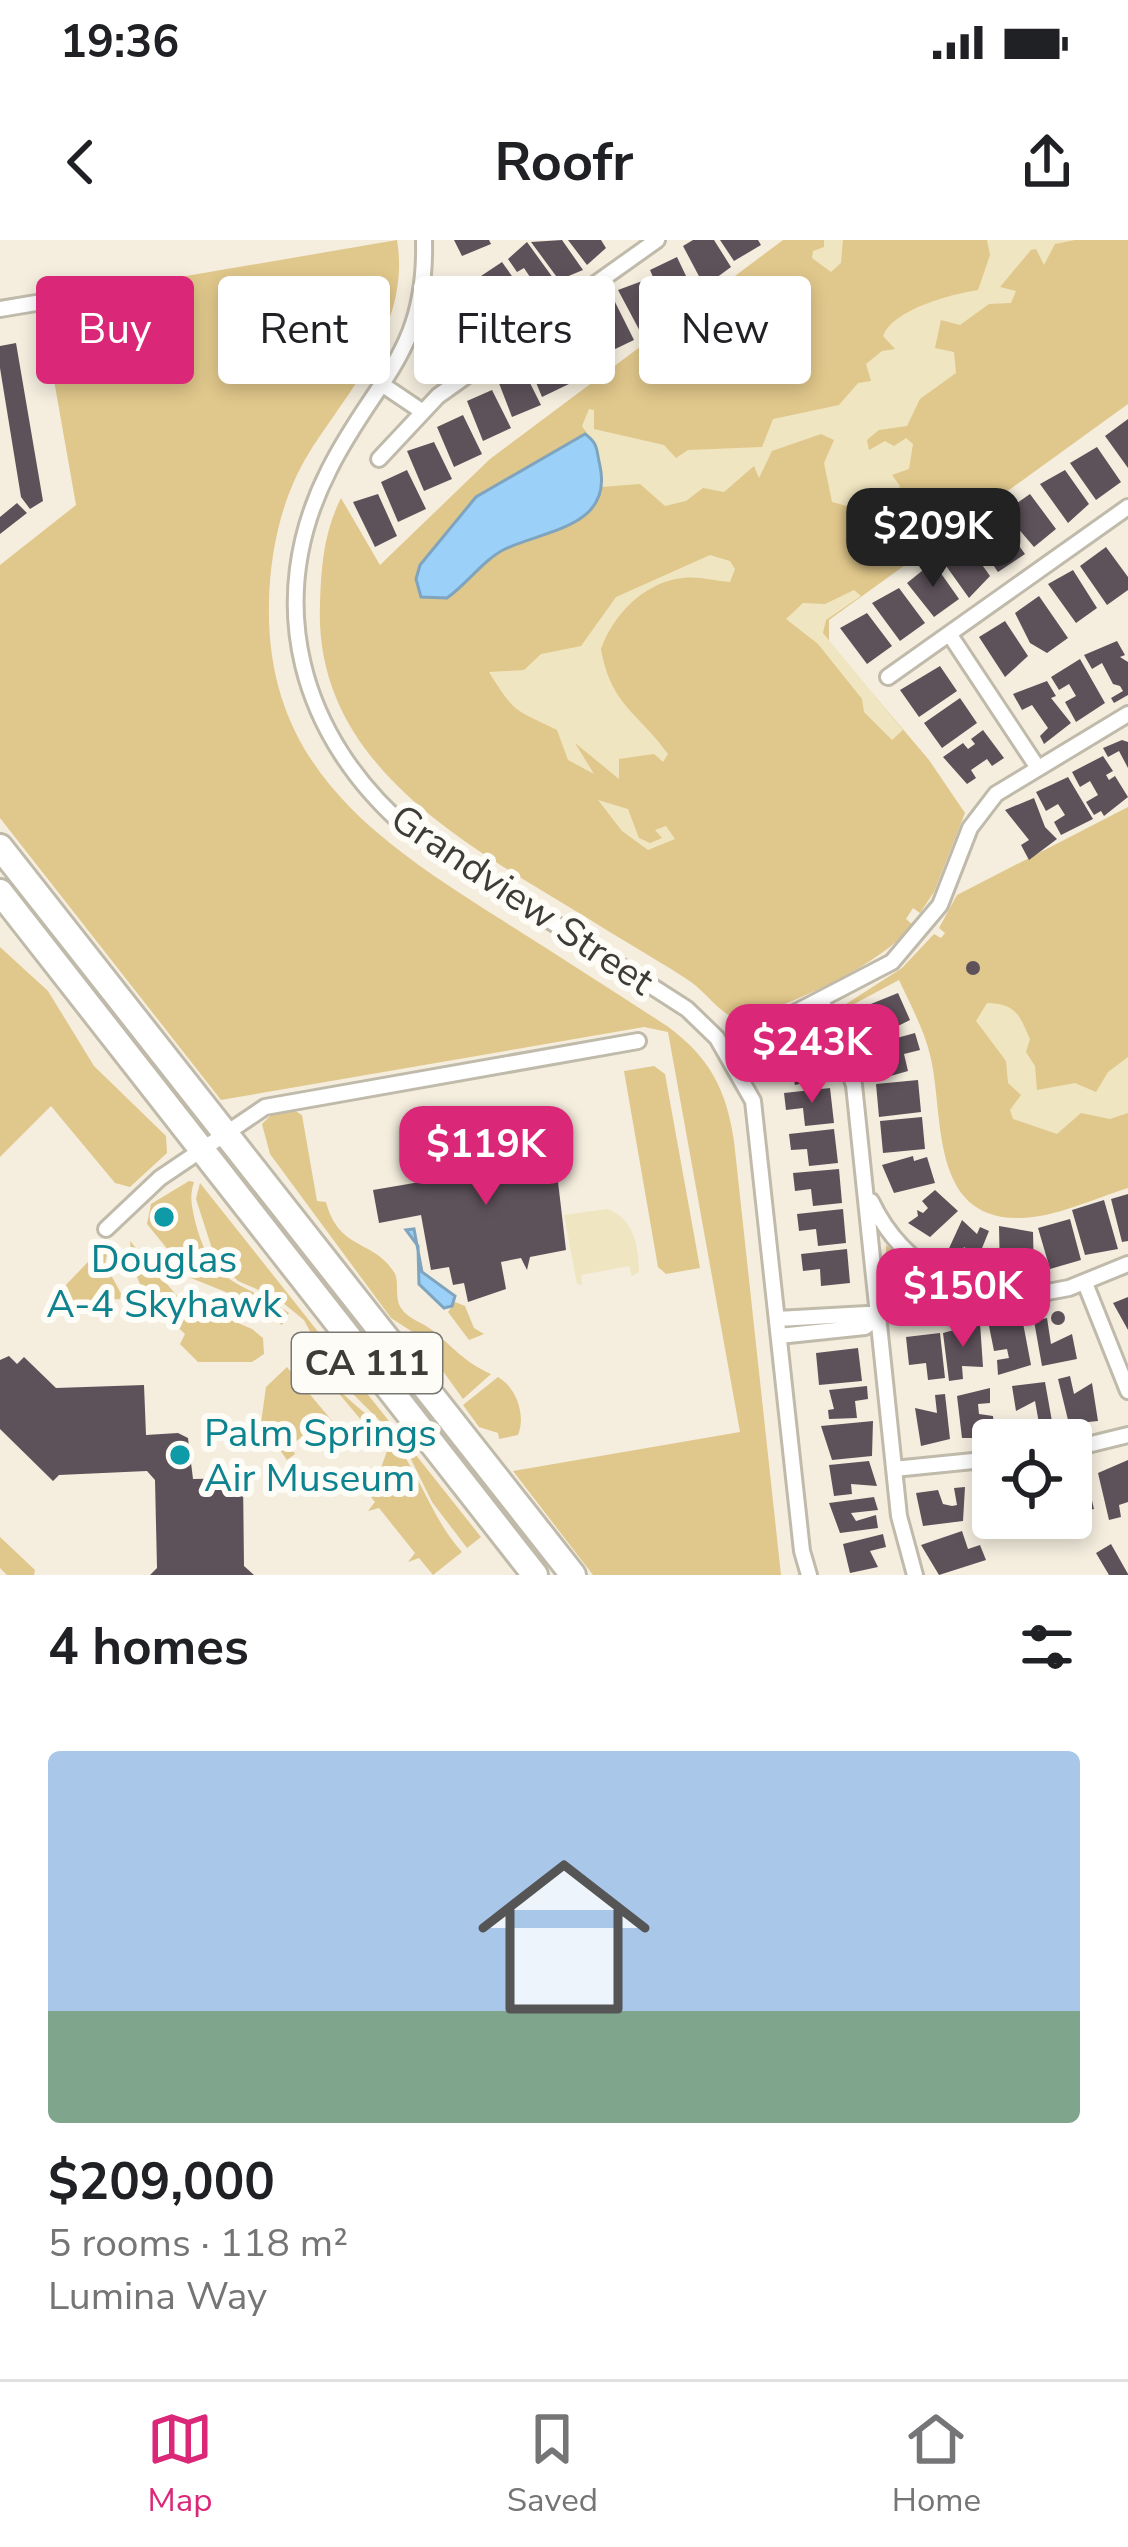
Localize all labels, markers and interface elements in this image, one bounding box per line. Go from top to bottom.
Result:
text: 19:36 [60,12,179,73]
text: Roofr [494,125,634,199]
icon: back [48,129,114,195]
icon: share [1014,129,1080,195]
chip: Buy [36,276,194,384]
chip: Rent [218,276,390,384]
chip: Filters [414,276,615,384]
chip: New [639,276,811,384]
pin: $209K [849,488,1017,590]
text: $209K [873,500,993,553]
street label: Grandview Street [380,792,664,1008]
pin: $243K [728,1004,896,1106]
text: $243K [752,1016,872,1069]
pin: $119K [402,1106,570,1208]
text: $119K [426,1118,546,1171]
marker: Douglas A-4 Skyhawk [151,1204,177,1230]
place label: Douglas A-4 Skyhawk [46,1233,282,1331]
pin: $150K [879,1248,1047,1350]
text: $150K [903,1260,1023,1313]
road number: CA 111 [292,1333,442,1393]
place label: Palm Springs Air Museum [204,1407,437,1505]
map controls [972,1419,1092,1539]
button: locate [972,1419,1092,1539]
marker: Palm Springs Air Museum [167,1442,193,1468]
text: 4 homes [48,1612,249,1682]
icon: filters [1014,1614,1080,1680]
icon: home [456,1829,672,2045]
text: $209,000 [48,2147,275,2217]
text: 5 rooms · 118 m² [48,2217,348,2270]
text: Lumina Way [48,2270,267,2323]
tab: Map [147,2406,213,2523]
tab: Saved [507,2406,598,2523]
tab: Home [892,2406,981,2523]

